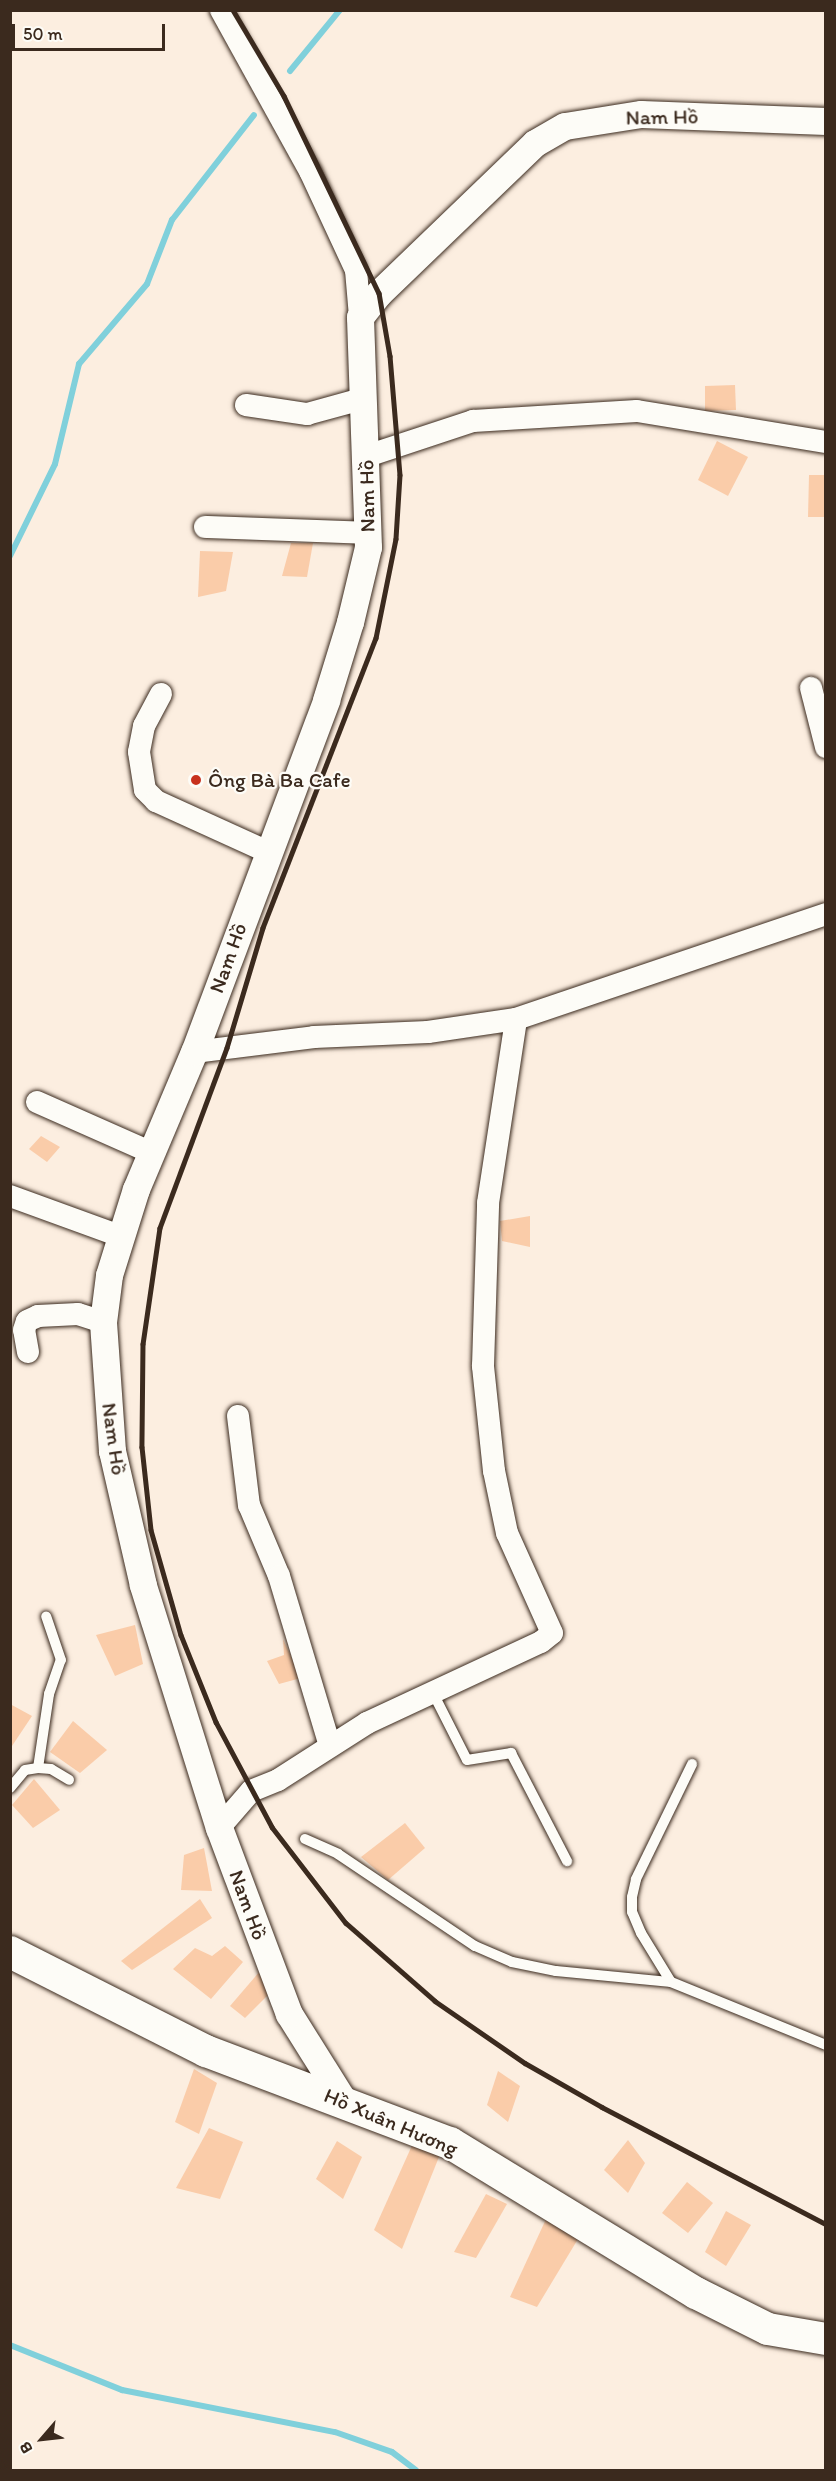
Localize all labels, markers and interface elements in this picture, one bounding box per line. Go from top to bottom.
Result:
scale bar [15,12,168,50]
text: 50 m [23,23,63,45]
street label: Nam Hồ [625,104,699,130]
street label: Nam Hồ [354,459,380,533]
place label: Ông Bà Ba Cafe [208,767,351,793]
marker: Ông Bà Ba Cafe [189,773,203,787]
street label: Nam Hồ [204,919,252,997]
street label: Nam Hồ [96,1401,132,1477]
street label: Nam Hồ [224,1866,272,1944]
street label: Hồ Xuân Hương [320,2083,462,2161]
north arrow [12,2409,72,2469]
text: B [15,2439,36,2457]

